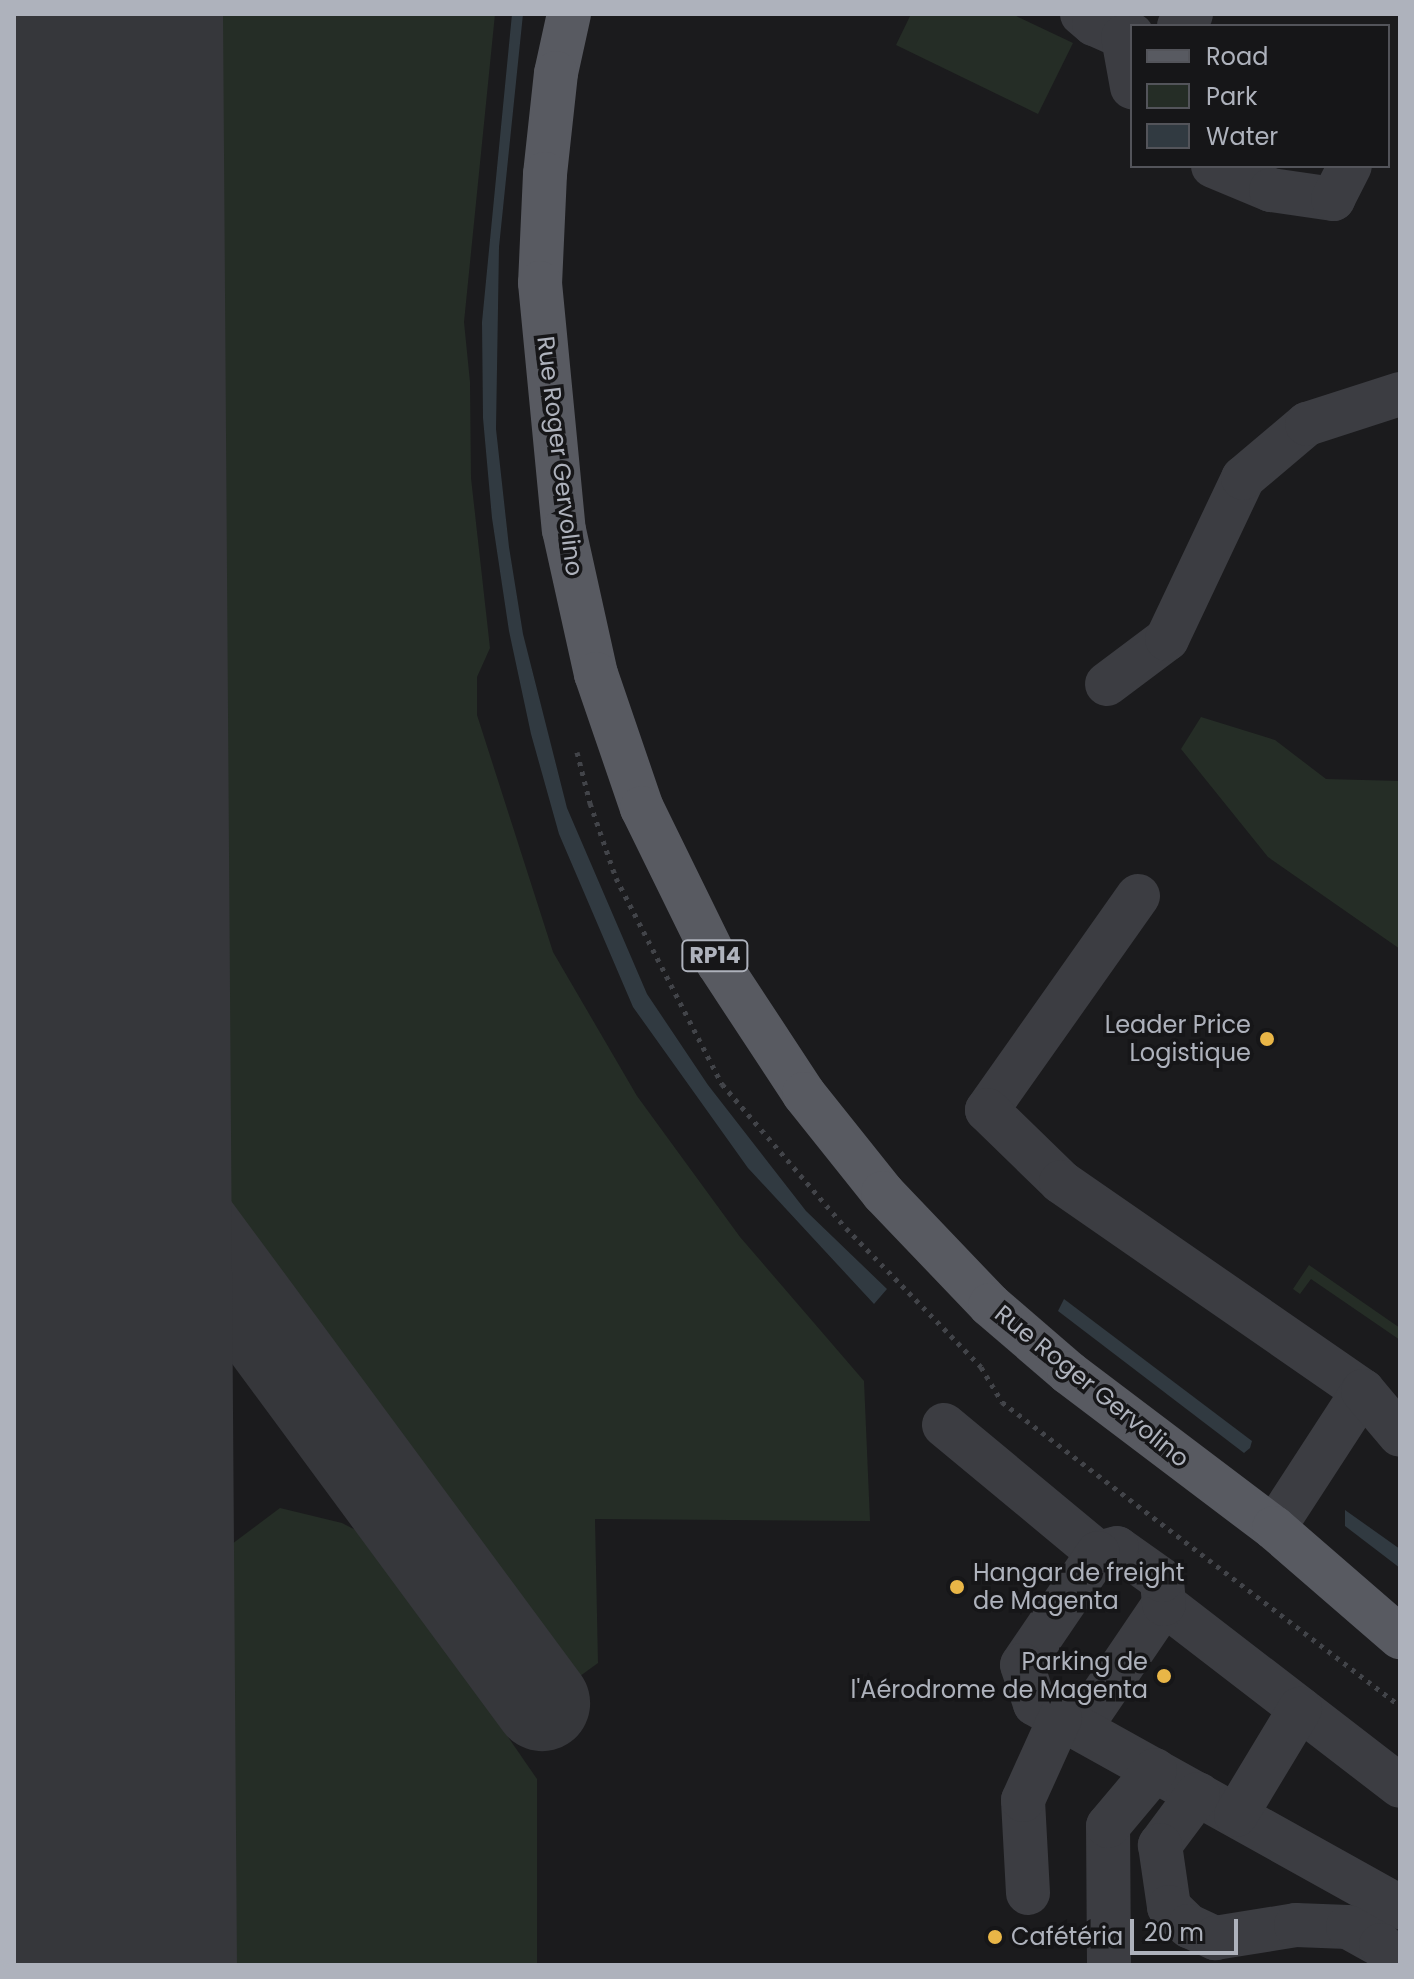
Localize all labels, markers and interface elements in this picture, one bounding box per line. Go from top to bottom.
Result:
legend [1130,24,1390,168]
text: Road [1206,40,1268,73]
text: Park [1206,80,1257,113]
text: Water [1206,120,1278,153]
street label: Rue Roger Gervolino [531,334,589,578]
road number: RP14 [681,938,749,974]
place label: Leader Price Logistique [1105,1011,1251,1067]
marker: Leader Price Logistique [1258,1030,1276,1048]
street label: Rue Roger Gervolino [989,1299,1195,1473]
place label: Hangar de freight de Magenta [973,1559,1184,1615]
marker: Hangar de freight de Magenta [948,1578,966,1596]
place label: Parking de l'Aérodrome de Magenta [851,1648,1148,1704]
marker: Parking de l'Aérodrome de Magenta [1155,1667,1173,1685]
scale bar [1134,1903,1242,1953]
text: 20 m [1144,1916,1204,1949]
place label: Cafétéria [1011,1923,1123,1951]
marker: Cafétéria [986,1928,1004,1946]

